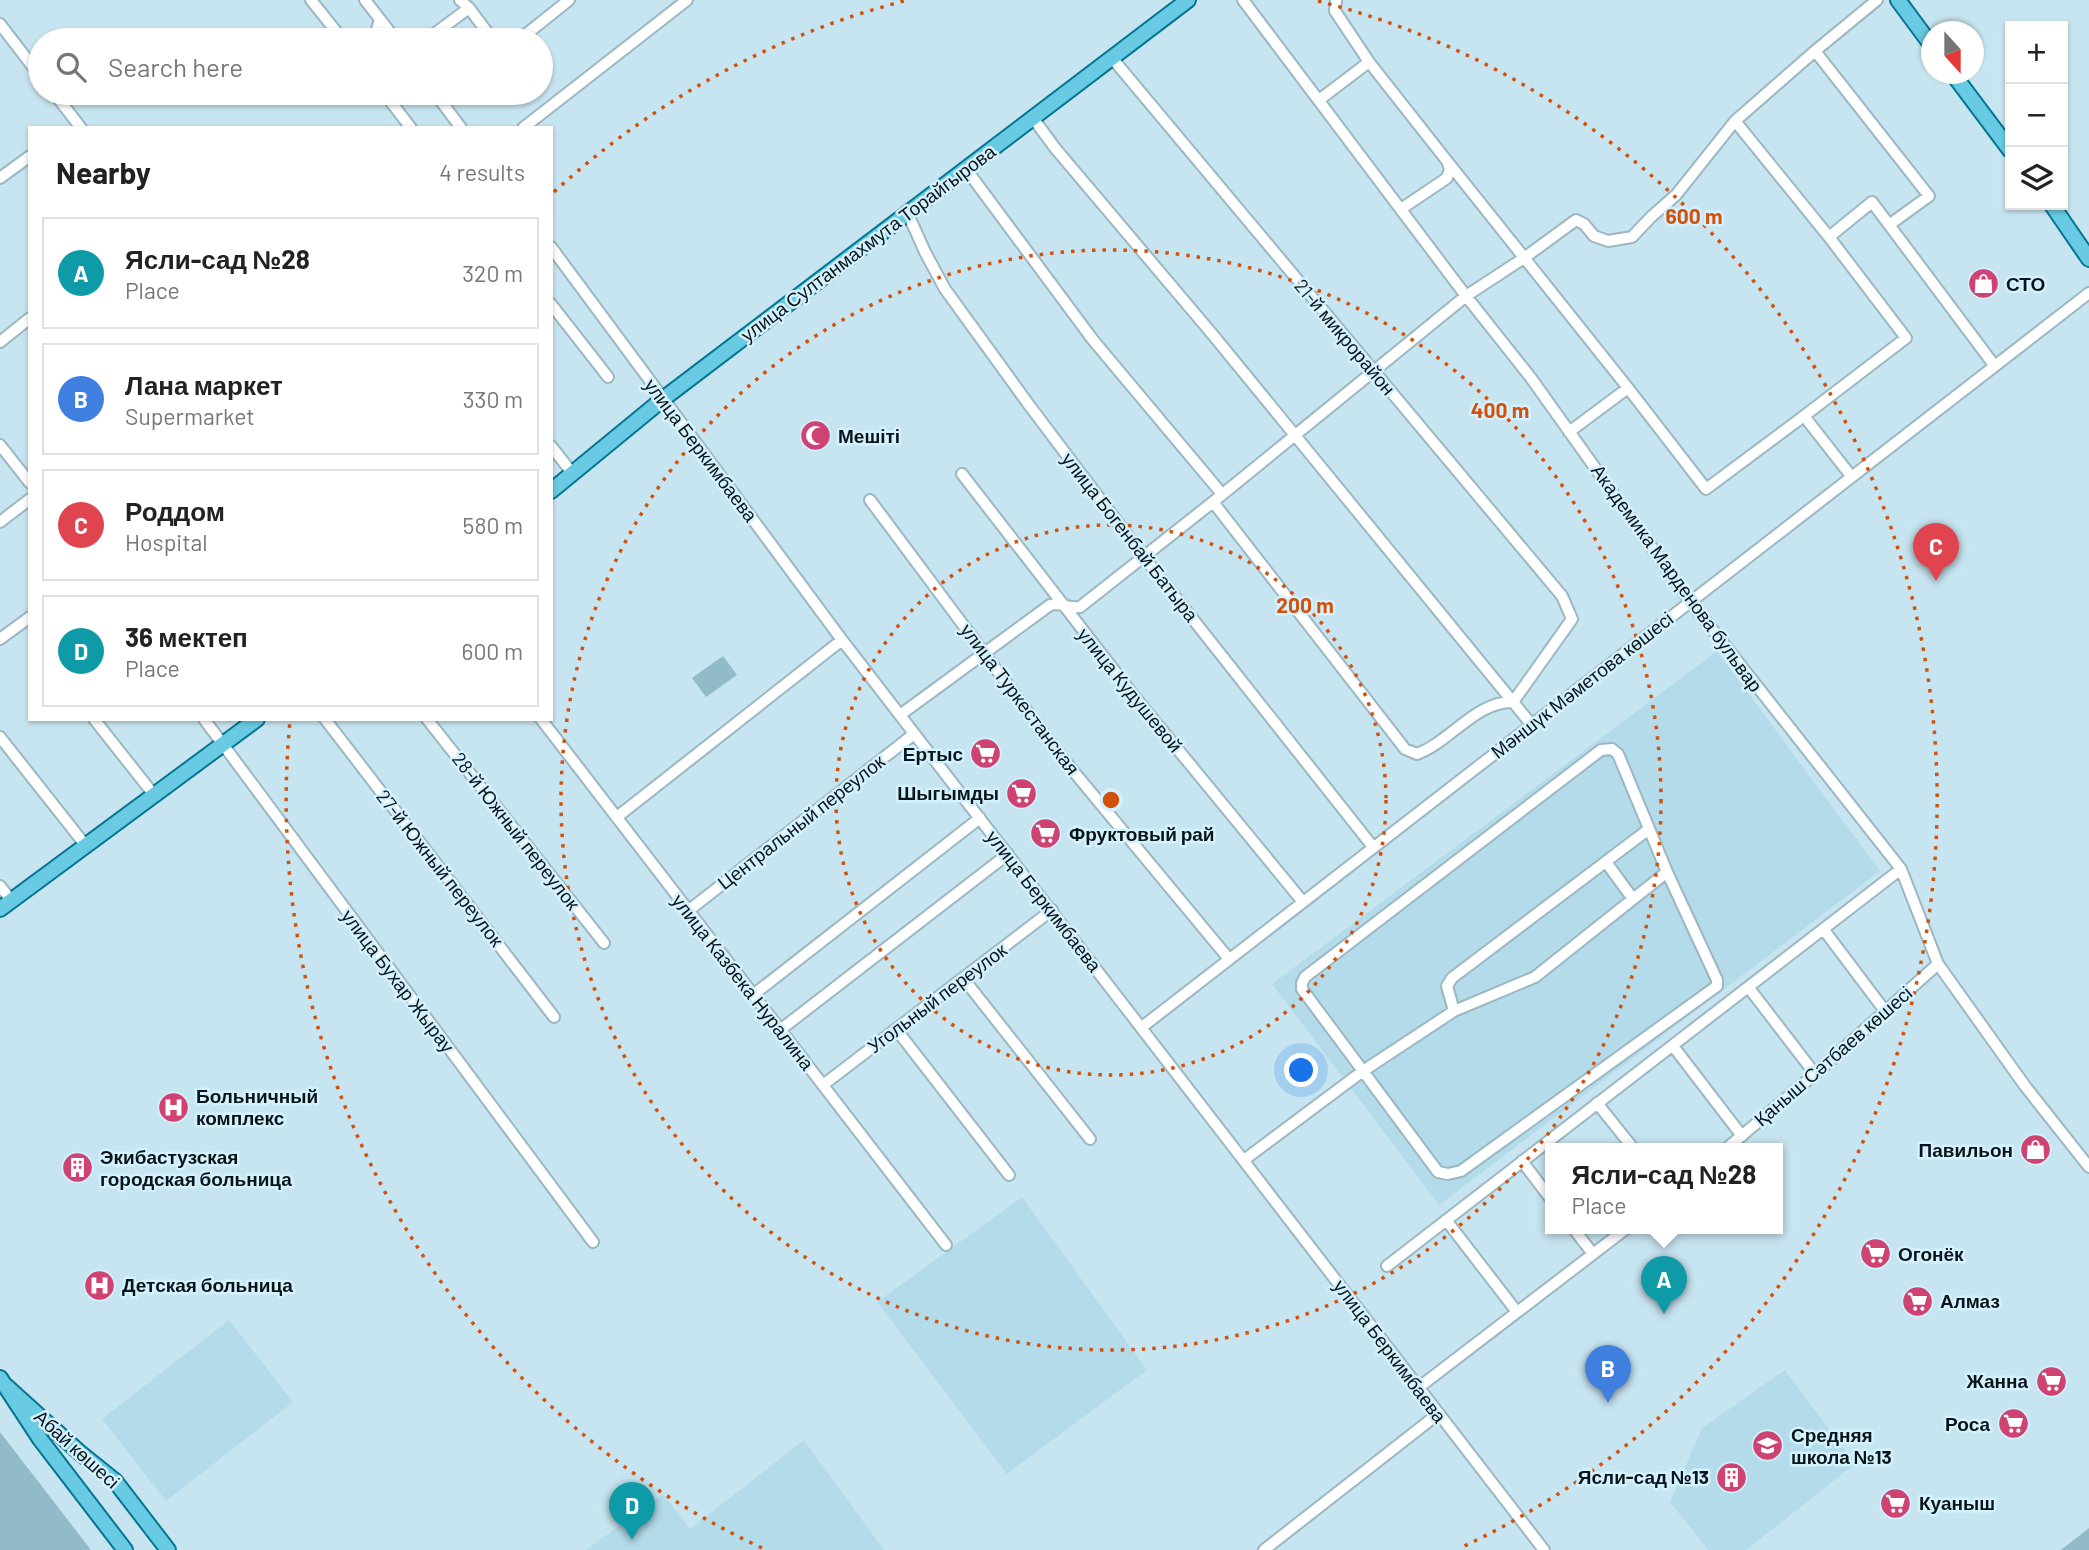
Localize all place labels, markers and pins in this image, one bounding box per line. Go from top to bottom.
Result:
shop icon: СТО [1966,267,2000,301]
place label: СТО [2006,272,2045,295]
mosque icon: Мешіті [798,419,832,453]
place label: Мешіті [838,424,900,447]
pin: C [1913,523,1959,581]
supermarket icon: Ертыс [969,737,1003,771]
place label: Ертыс [903,742,963,765]
supermarket icon: Шыгымды [1005,776,1039,810]
place label: Шыгымды [897,781,999,804]
centre of rings [1099,788,1123,812]
supermarket icon: Фруктовый рай [1029,817,1063,851]
place label: Фруктовый рай [1069,822,1215,845]
place label: Больничный комплекс [196,1084,318,1129]
hospital icon: Больничный комплекс [156,1090,190,1124]
shop icon: Павильон [2019,1133,2053,1167]
place label: Павильон [1919,1138,2013,1161]
place label: Экибастузская городская больница [100,1145,292,1190]
building icon: Экибастузская городская больница [60,1151,94,1185]
supermarket icon: Огонёк [1858,1237,1892,1271]
place label: Огонёк [1898,1242,1964,1265]
pin: A [1641,1256,1687,1314]
hospital icon: Детская больница [82,1268,116,1302]
place label: Детская больница [122,1273,293,1296]
supermarket icon: Алмаз [1900,1284,1934,1318]
place label: Алмаз [1940,1289,2000,1312]
pin: B [1585,1345,1631,1403]
supermarket icon: Жанна [2034,1364,2068,1398]
place label: Жанна [1966,1369,2028,1392]
supermarket icon: Роса [1996,1407,2030,1441]
place label: Роса [1945,1412,1990,1435]
place label: Средняя школа №13 [1791,1423,1892,1468]
school or university icon: Средняя школа №13 [1751,1429,1785,1463]
building icon: Ясли-сад №13 [1715,1460,1749,1494]
place label: Ясли-сад №13 [1578,1465,1709,1488]
pin: D [609,1482,655,1540]
supermarket icon: Куаныш [1879,1486,1913,1520]
place label: Куаныш [1919,1491,1995,1514]

